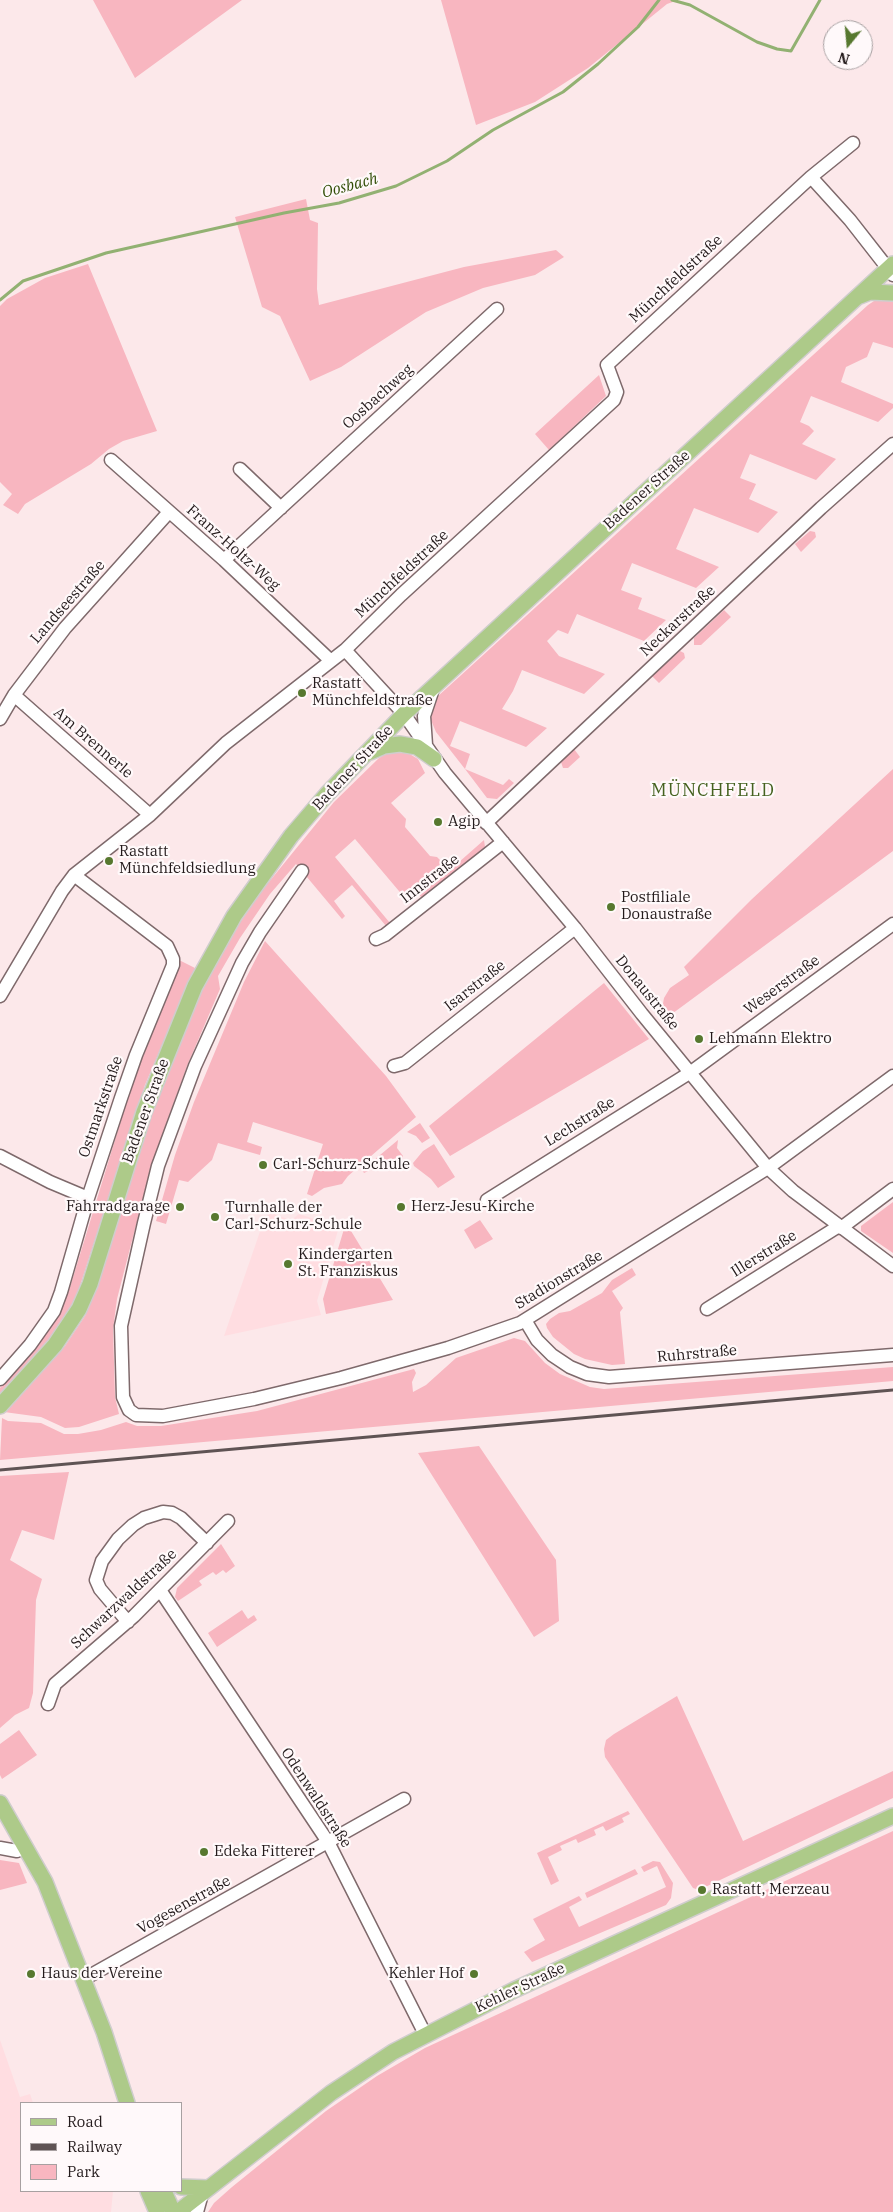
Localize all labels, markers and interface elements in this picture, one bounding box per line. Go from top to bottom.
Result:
north arrow [823,20,873,70]
text: N [836,48,852,69]
water label: Oosbach [320,169,380,203]
street label: Münchfeldstraße [626,231,726,327]
street label: Oosbachweg [339,361,417,433]
street label: Badener Straße [600,447,694,533]
street label: Franz-Holtz-Weg [183,501,283,595]
street label: Münchfeldstraße [352,526,452,622]
street label: Landseestraße [27,557,109,647]
street label: Neckarstraße [637,582,719,660]
place label: Rastatt Münchfeldstraße [312,675,433,710]
marker: Rastatt Münchfeldstraße [296,687,308,699]
street label: Am Brennerle [50,704,136,782]
street label: Badener Straße [309,722,397,814]
district label: MÜNCHFELD [650,780,776,802]
place label: Agip [448,813,480,831]
marker: Agip [432,816,444,828]
place label: Rastatt Münchfeldsiedlung [119,843,256,878]
street label: Innstraße [397,851,463,907]
marker: Rastatt Münchfeldsiedlung [103,855,115,867]
place label: Postfiliale Donaustraße [621,889,712,924]
marker: Postfiliale Donaustraße [605,901,617,913]
street label: Donaustraße [611,952,683,1034]
street label: Weserstraße [741,952,823,1018]
street label: Isarstraße [441,957,509,1015]
place label: Lehmann Elektro [709,1030,832,1048]
marker: Lehmann Elektro [693,1033,705,1045]
street label: Ostmarkstraße [75,1054,127,1160]
street label: Badener Straße [119,1056,173,1166]
street label: Lechstraße [542,1093,618,1151]
place label: Carl-Schurz-Schule [273,1156,410,1174]
marker: Carl-Schurz-Schule [257,1159,269,1171]
place label: Fahrradgarage [66,1198,170,1216]
place label: Herz-Jesu-Kirche [411,1198,534,1216]
place label: Turnhalle der Carl-Schurz-Schule [225,1199,362,1234]
marker: Fahrradgarage [174,1201,186,1213]
marker: Herz-Jesu-Kirche [395,1201,407,1213]
marker: Turnhalle der Carl-Schurz-Schule [209,1211,221,1223]
street label: Illerstraße [728,1227,800,1281]
place label: Kindergarten St. Franziskus [298,1246,398,1281]
street label: Stadionstraße [512,1247,606,1313]
marker: Kindergarten St. Franziskus [282,1258,294,1270]
street label: Ruhrstraße [656,1342,738,1366]
street label: Schwarzwaldstraße [67,1545,181,1653]
street label: Odenwaldstraße [277,1745,355,1851]
place label: Edeka Fitterer [214,1843,315,1861]
marker: Edeka Fitterer [198,1846,210,1858]
street label: Vogesenstraße [134,1872,234,1938]
place label: Rastatt, Merzeau [712,1881,830,1899]
marker: Rastatt, Merzeau [696,1884,708,1896]
street label: Kehler Straße [472,1959,568,2017]
place label: Haus der Vereine [41,1965,162,1983]
place label: Kehler Hof [388,1965,464,1983]
marker: Haus der Vereine [25,1968,37,1980]
marker: Kehler Hof [468,1968,480,1980]
legend [20,2102,182,2192]
text: Road [67,2112,103,2131]
text: Railway [67,2137,122,2156]
text: Park [67,2162,100,2181]

